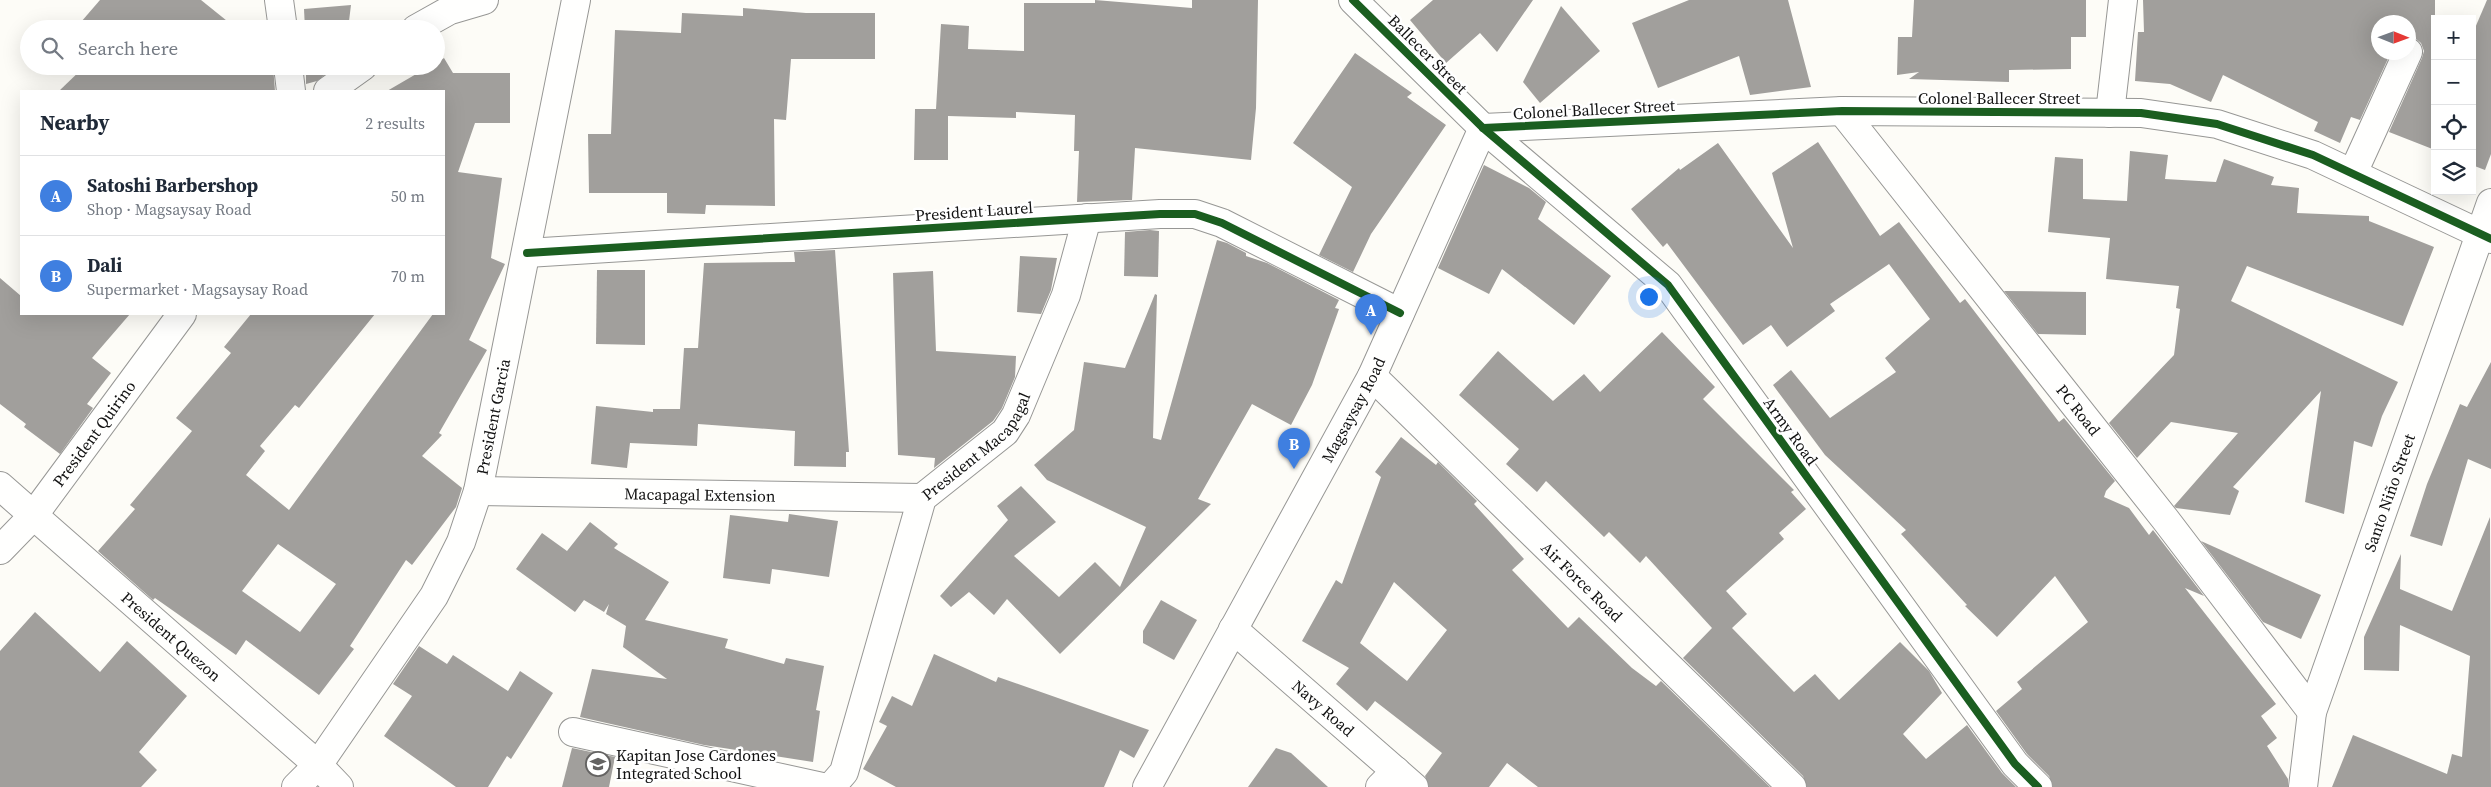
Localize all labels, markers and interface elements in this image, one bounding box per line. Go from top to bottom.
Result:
street label: Ballecer Street [1384,10,1473,99]
north arrow [2371,15,2416,60]
map controls [2431,15,2476,195]
button: + [2431,15,2476,60]
search box [20,20,445,75]
icon: search [38,34,66,62]
text: Search here [78,35,178,61]
button: − [2431,60,2476,105]
street label: Colonel Ballecer Street [1918,87,2081,109]
street label: Colonel Ballecer Street [1512,94,1676,124]
button: locate [2431,105,2476,150]
text: Nearby [40,108,110,137]
text: 2 results [365,112,425,134]
button: layers [2431,150,2476,195]
text: Satoshi Barbershop [87,172,258,198]
text: A [51,185,61,207]
text: 50 m [391,185,425,207]
street label: President Laurel [914,196,1034,226]
text: Shop · Magsaysay Road [87,198,251,220]
text: Dali [87,252,122,278]
text: B [51,265,61,287]
text: 70 m [391,265,425,287]
text: Supermarket · Magsaysay Road [87,278,308,300]
your location [1636,284,1662,310]
pin: A [1355,294,1387,335]
street label: Magsaysay Road [1316,354,1390,466]
street label: President Garcia [471,356,515,477]
street label: President Quirino [47,376,141,491]
street label: PC Road [2051,380,2106,440]
street label: President Macapagal [917,389,1035,505]
street label: Army Road [1759,392,1823,470]
pin: B [1278,428,1310,469]
street label: Santo Niño Street [2358,430,2420,555]
street label: Macapagal Extension [624,482,776,507]
street label: Air Force Road [1537,537,1628,627]
street label: President Quezon [117,587,226,686]
street label: Navy Road [1288,675,1359,741]
place label: Kapitan Jose Cardones Integrated School [616,744,776,784]
school or university icon: Kapitan Jose Cardones Integrated School [585,751,611,777]

